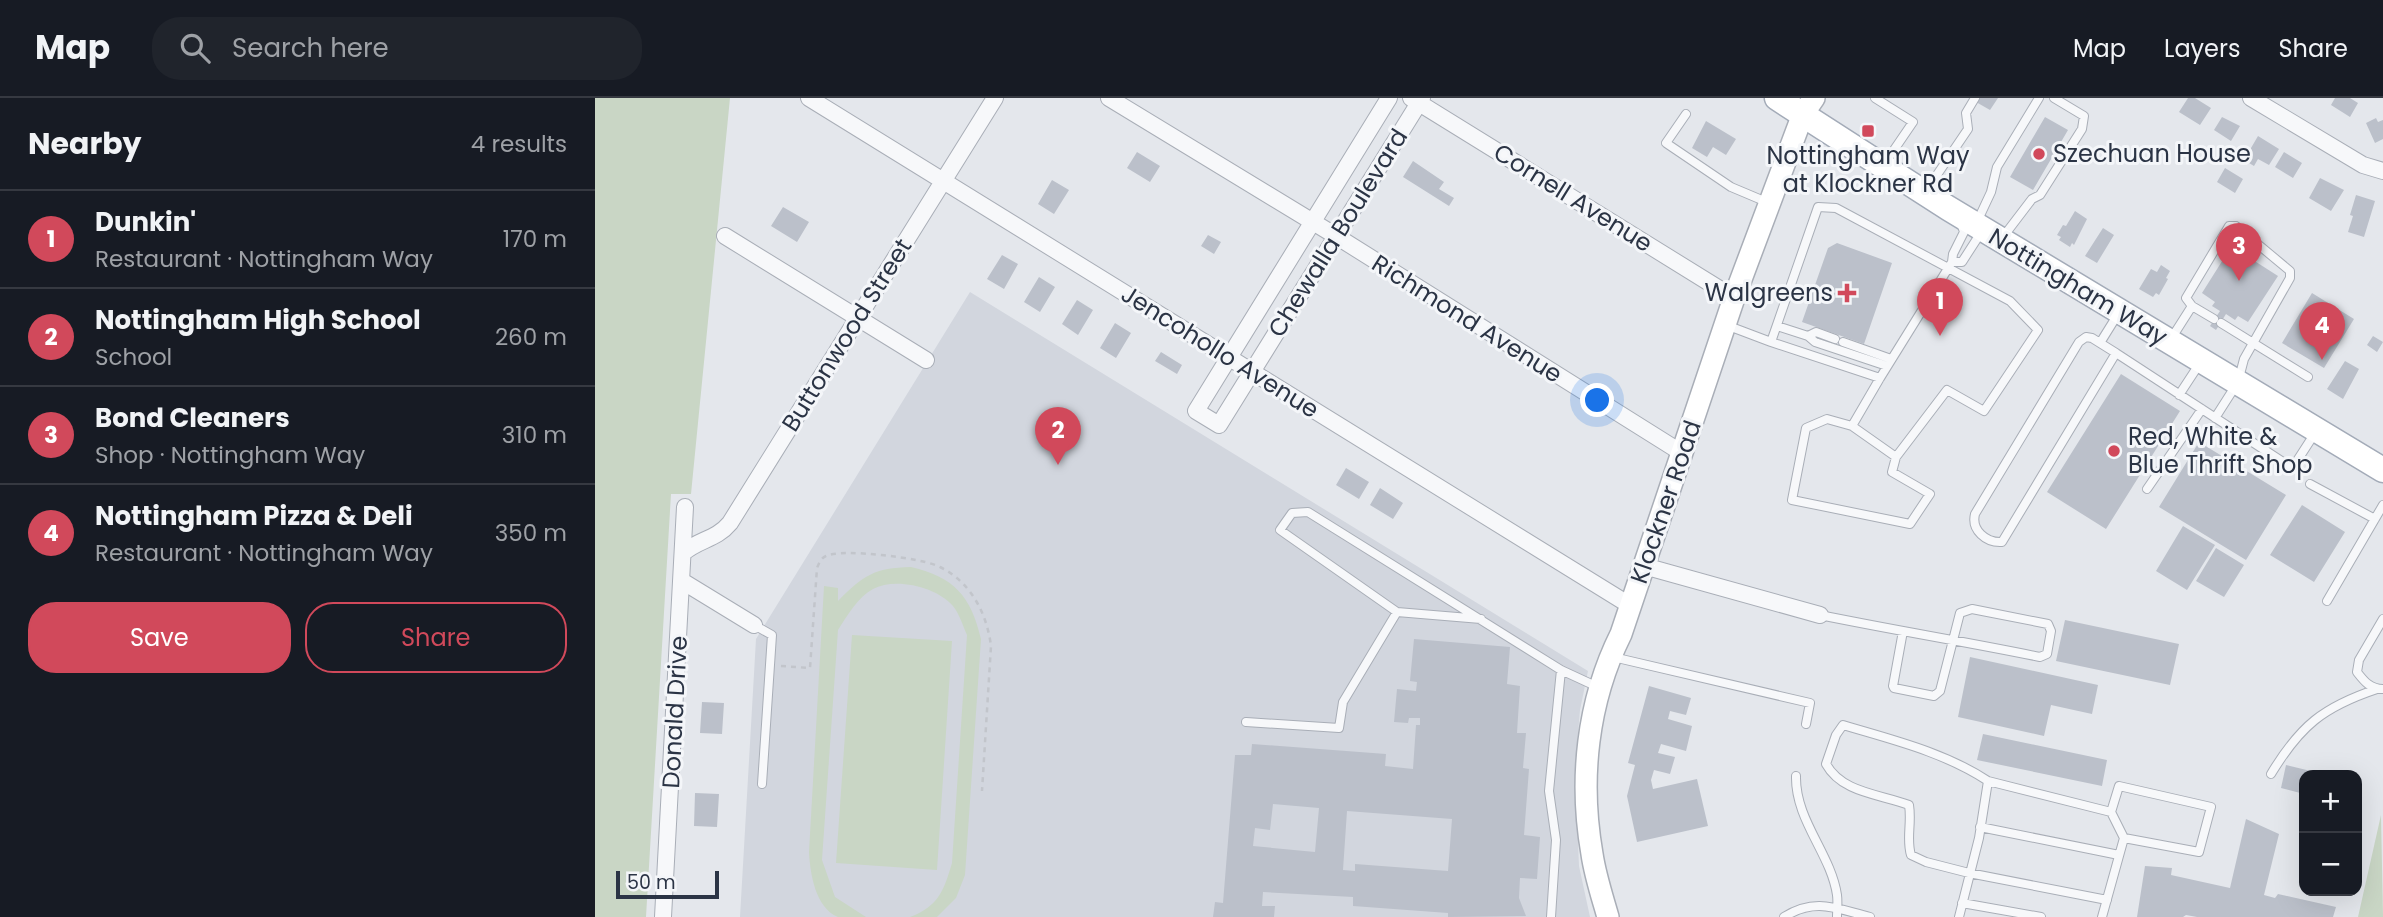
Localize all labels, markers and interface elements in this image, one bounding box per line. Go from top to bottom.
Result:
search box [152,17,642,80]
text: Map [35,24,110,71]
icon: search [176,29,214,67]
text: Search here [232,30,389,66]
text: Map [2073,32,2126,65]
text: Layers [2164,32,2240,65]
text: Share [2278,32,2348,65]
text: Nearby [28,122,142,165]
street label: Chewalla Boulevard [1260,122,1415,343]
marker: Nottingham Way at Klockner Rd [1860,123,1876,139]
text: 4 results [471,128,567,160]
street label: Cornell Avenue [1488,136,1659,260]
place label: Szechuan House [2053,137,2251,170]
place label: Nottingham Way at Klockner Rd [1766,139,1970,200]
marker: Szechuan House [2031,146,2047,162]
text: Dunkin' [95,204,196,240]
street label: Nottingham Way [1983,220,2174,353]
text: 1 [47,223,55,255]
text: 170 m [503,223,567,255]
pin: 3 [2216,223,2262,281]
street label: Buttonwood Street [774,232,919,437]
text: Restaurant · Nottingham Way [95,243,433,275]
street label: Richmond Avenue [1366,247,1569,390]
place label: Walgreens [1705,276,1833,309]
street label: Jencohollo Avenue [1115,277,1325,426]
pin: 1 [1917,278,1963,336]
marker: Walgreens [1839,285,1855,301]
text: Nottingham High School [95,302,421,338]
pin: 4 [2299,302,2345,360]
text: 2 [44,321,58,353]
text: 260 m [495,321,567,353]
text: School [95,341,172,373]
your location [1580,383,1614,417]
text: Bond Cleaners [95,400,290,436]
pin: 2 [1035,407,1081,465]
street label: Klockner Road [1622,416,1709,588]
text: 3 [44,419,58,451]
text: 310 m [502,419,567,451]
place label: Red, White & Blue Thrift Shop [2128,420,2313,481]
text: Shop · Nottingham Way [95,439,365,471]
marker: Red, White & Blue Thrift Shop [2106,443,2122,459]
text: Nottingham Pizza & Deli [95,498,413,534]
text: 4 [43,517,59,549]
text: 350 m [495,517,567,549]
text: Restaurant · Nottingham Way [95,537,433,569]
button: Save [28,602,291,673]
button: Share [305,602,567,673]
street label: Donald Drive [654,635,695,789]
map controls [2299,770,2362,896]
button: + [2299,770,2362,833]
button: − [2299,833,2362,896]
scale bar [616,868,719,900]
text: 50 m [627,869,676,896]

